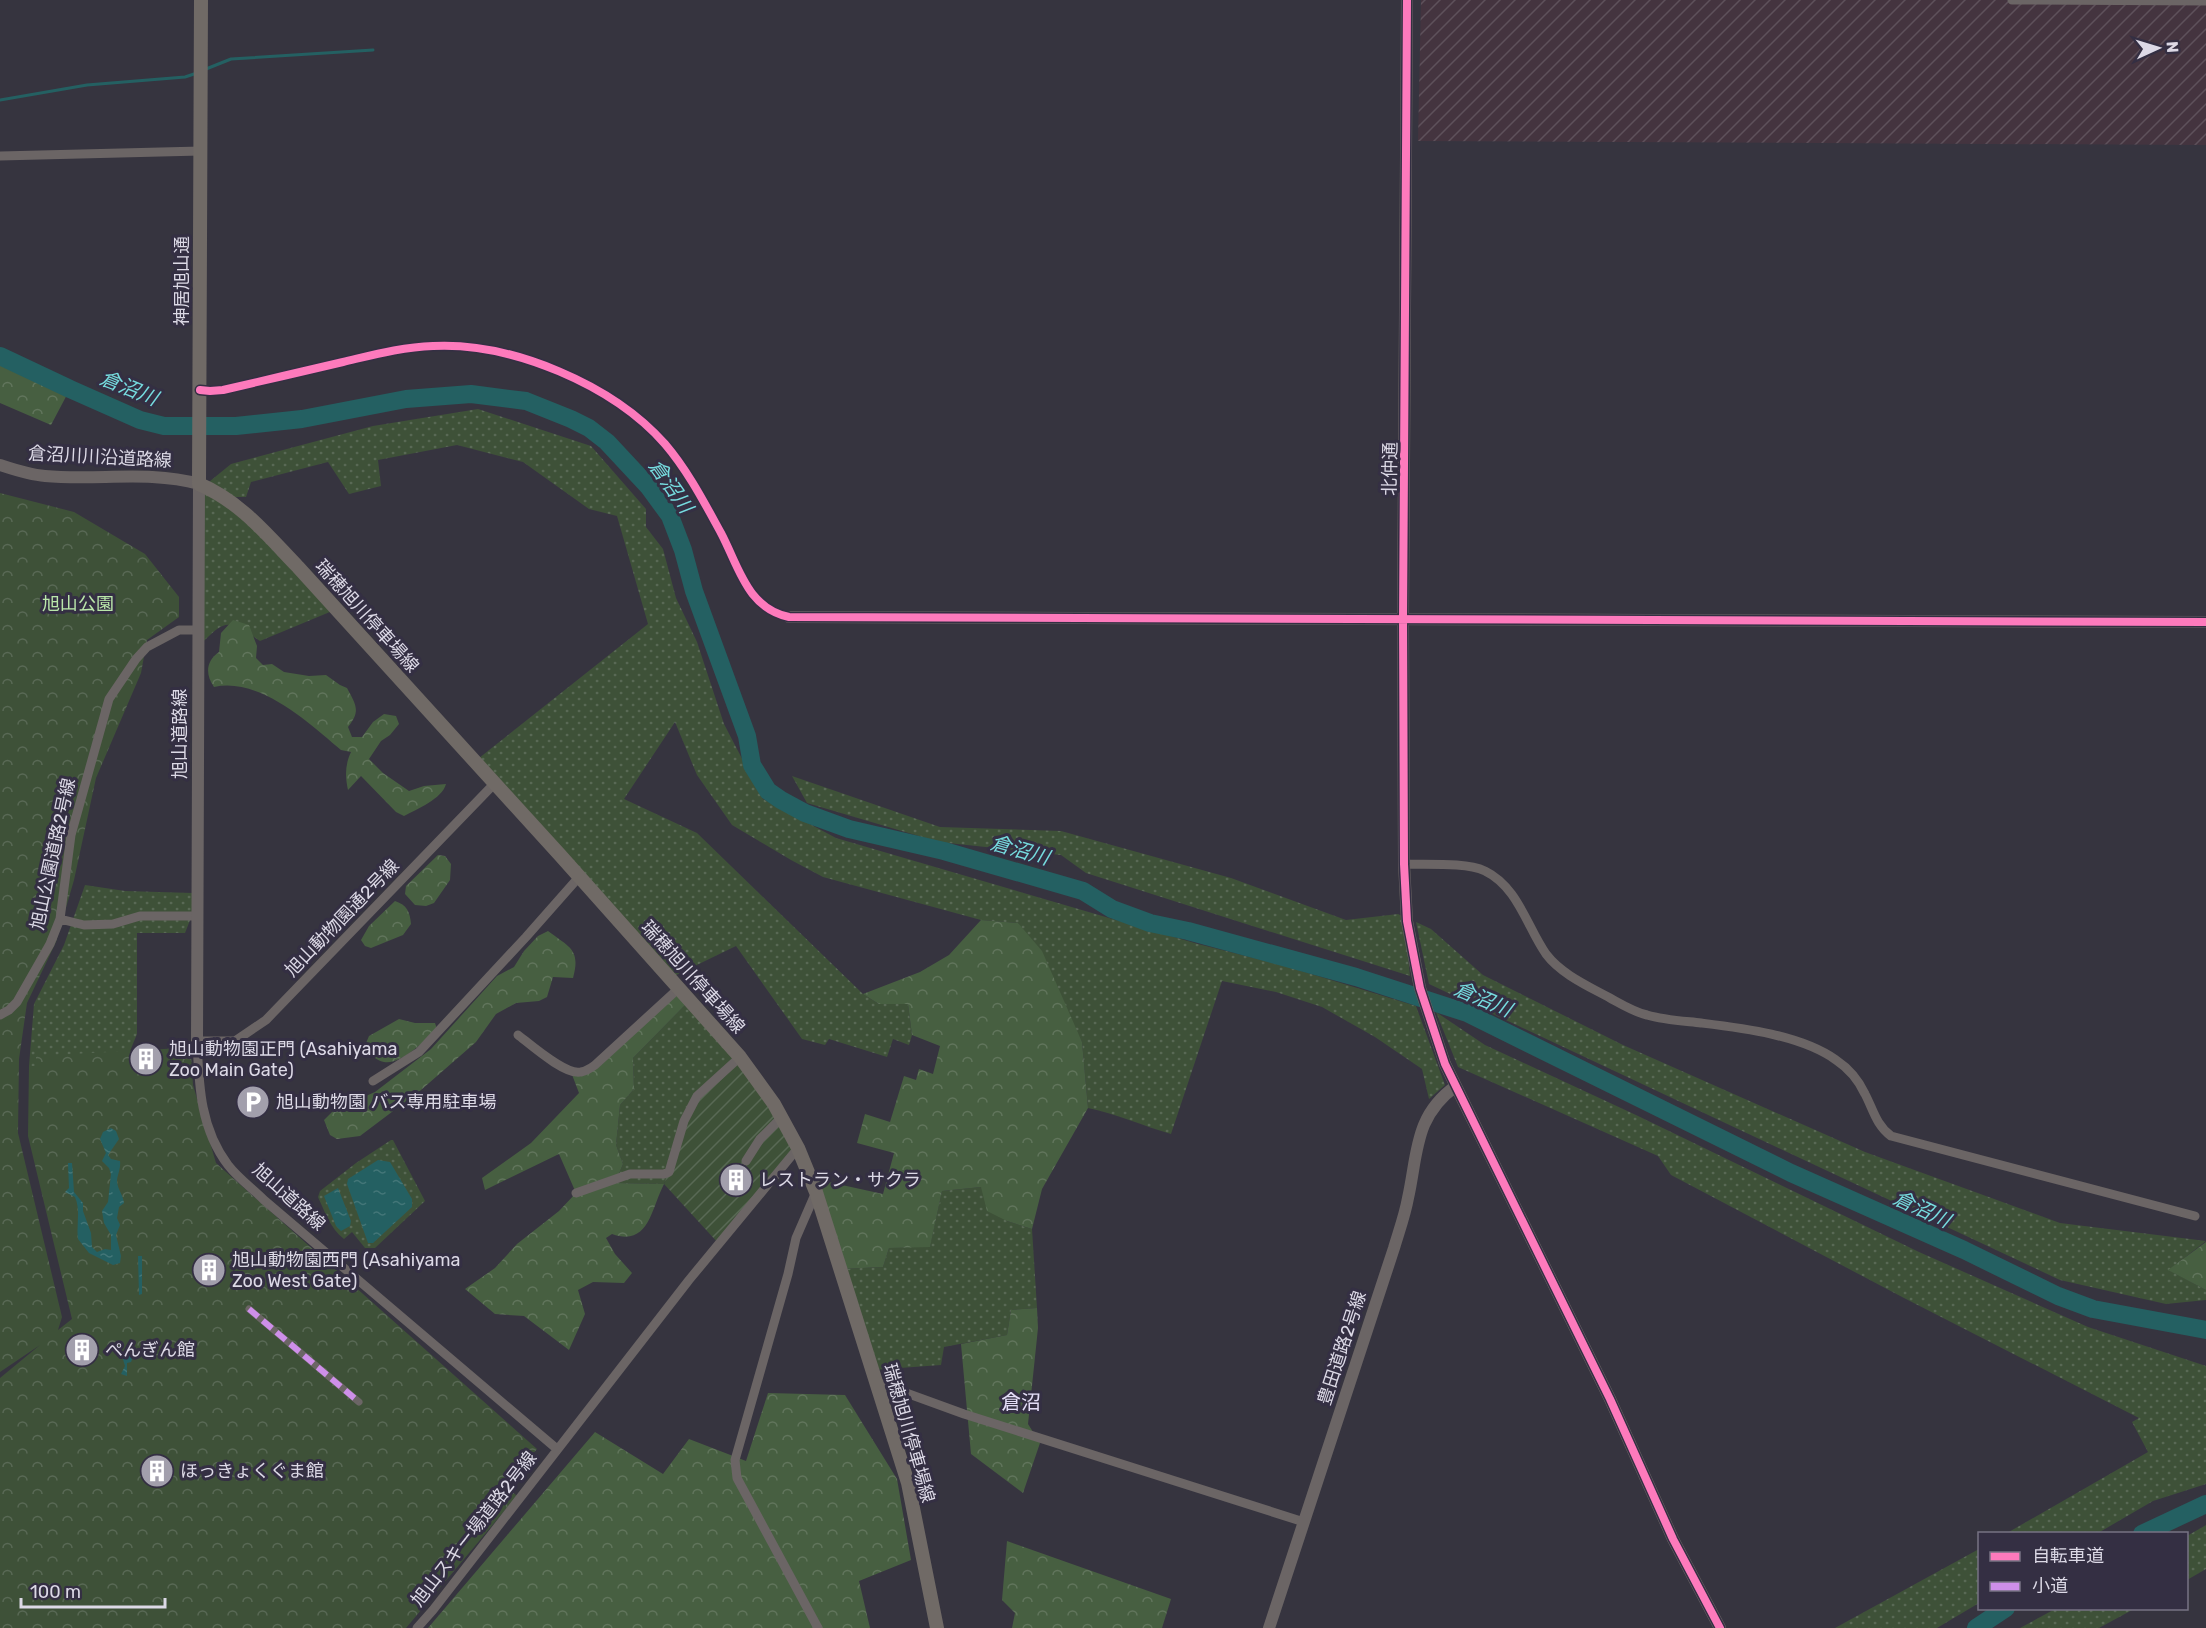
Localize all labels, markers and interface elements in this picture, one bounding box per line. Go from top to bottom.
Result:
north arrow [2128,18,2188,78]
text: N [2163,41,2182,53]
street label: 神居旭山通 [171,236,193,326]
water label: 倉沼川 [97,366,163,411]
street label: 倉沼川川沿道路線 [28,442,172,472]
street label: 北仲通 [1379,442,1401,496]
water label: 倉沼川 [644,455,699,519]
street label: 瑞穂旭川停車場線 [311,555,423,677]
park label: 旭山公園 [42,593,114,615]
street label: 旭山道路線 [169,689,191,779]
street label: 旭山公園道路2号線 [26,776,80,932]
water label: 倉沼川 [988,830,1054,870]
street label: 旭山動物園通2号線 [280,855,404,981]
street label: 瑞穂旭川停車場線 [637,916,749,1038]
water label: 倉沼川 [1451,976,1517,1023]
place label: 旭山動物園正門 (Asahiyama Zoo Main Gate) [169,1038,397,1081]
building icon: 旭山動物園正門 (Asahiyama Zoo Main Gate) [128,1041,164,1077]
parking icon: 旭山動物園 バス専用駐車場 [235,1084,271,1120]
place label: 旭山動物園 バス専用駐車場 [276,1091,496,1113]
street label: 旭山道路線 [248,1159,330,1235]
building icon: レストラン・サクラ [718,1162,754,1198]
place label: レストラン・サクラ [759,1169,921,1191]
water label: 倉沼川 [1890,1185,1956,1233]
place label: 旭山動物園西門 (Asahiyama Zoo West Gate) [232,1249,460,1292]
building icon: 旭山動物園西門 (Asahiyama Zoo West Gate) [191,1252,227,1288]
street label: 豊田道路2号線 [1313,1288,1371,1408]
building icon: ぺんぎん館 [64,1332,100,1368]
place label: ぺんぎん館 [105,1339,195,1361]
street label: 瑞穂旭川停車場線 [879,1361,939,1505]
district label: 倉沼 [1001,1390,1041,1414]
street label: 旭山スキー場道路2号線 [407,1447,541,1611]
building icon: ほっきょくぐま館 [139,1453,175,1489]
place label: ほっきょくぐま館 [180,1460,324,1482]
legend [1978,1532,2188,1610]
text: 自転車道 [2032,1545,2104,1567]
scale bar [21,1571,165,1609]
text: 小道 [2032,1575,2068,1597]
text: 100 m [30,1581,81,1603]

